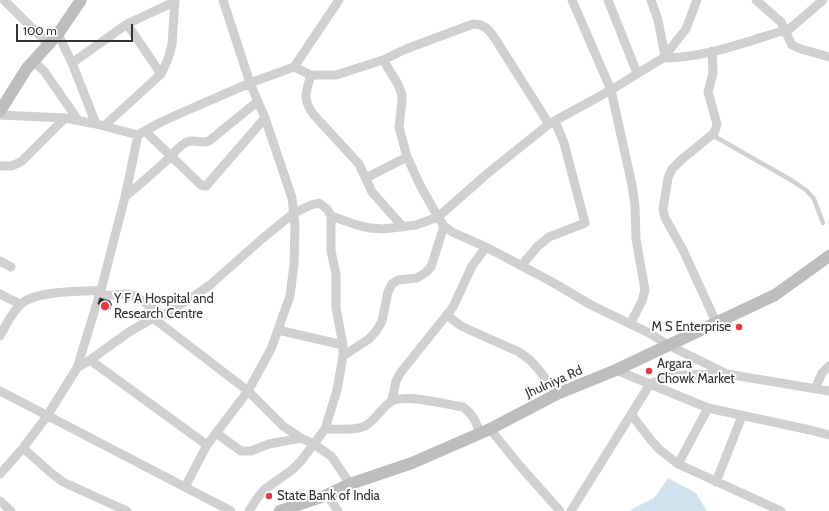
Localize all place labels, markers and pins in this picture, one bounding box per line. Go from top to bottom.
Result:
place label: Y F A Hospital and Research Centre [114,291,214,322]
marker: Y F A Hospital and Research Centre [99,300,111,312]
place label: M S Enterprise [652,319,731,335]
marker: M S Enterprise [734,322,744,332]
place label: Argara Chowk Market [657,356,735,387]
marker: Argara Chowk Market [644,366,654,376]
place label: State Bank of India [277,488,380,504]
marker: State Bank of India [264,491,274,501]

